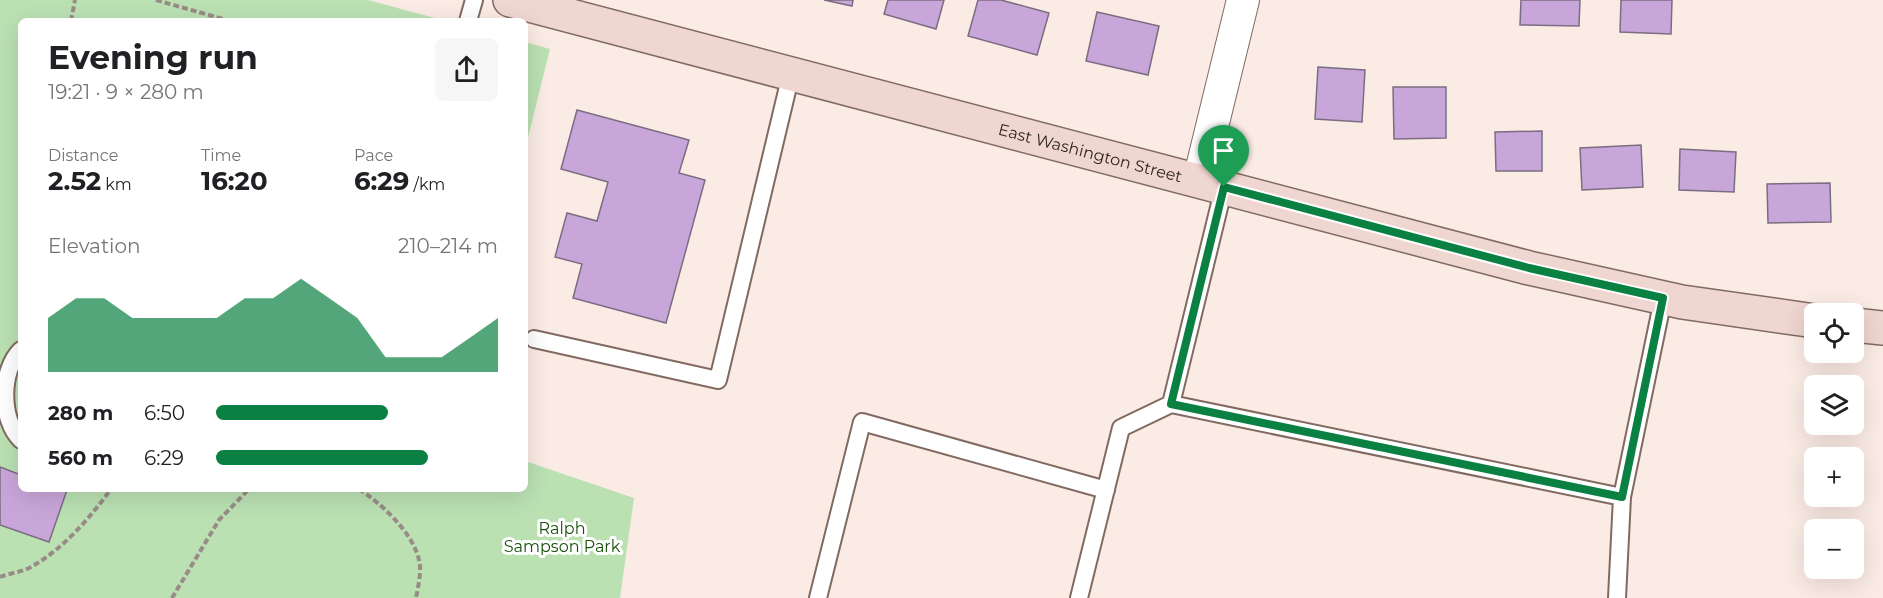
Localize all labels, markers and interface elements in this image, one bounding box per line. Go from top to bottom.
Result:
text: Evening run [48,37,258,77]
button: share [435,38,498,101]
text: 19:21 · 9 × 280 m [48,80,204,104]
street label: East Washington Street [996,120,1185,186]
pin [1198,125,1249,187]
icon: arrive [1207,134,1240,167]
text: Distance [48,146,118,165]
text: Time [201,146,241,165]
text: Pace [354,146,393,165]
text: 2.52 [48,165,101,197]
text: 16:20 [201,165,268,197]
text: 6:29 [354,165,409,197]
text: km [101,175,132,194]
text: /km [409,175,445,194]
text: Elevation [48,234,140,258]
text: 210–214 m [398,234,498,258]
map controls [1804,303,1864,579]
button: locate [1804,303,1864,363]
button: layers [1804,375,1864,435]
text: 280 m [48,401,113,425]
text: 6:50 [144,401,185,425]
text: 560 m [48,446,113,470]
text: 6:29 [144,446,184,470]
button: + [1804,447,1864,507]
park label: Ralph Sampson Park [504,519,621,556]
button: − [1804,519,1864,579]

